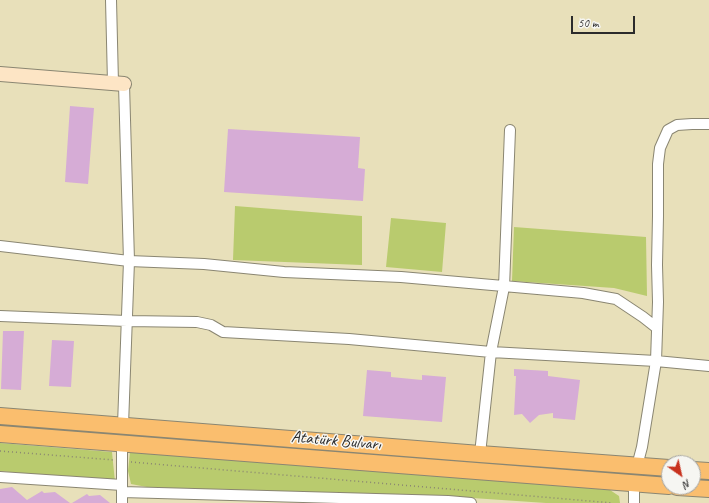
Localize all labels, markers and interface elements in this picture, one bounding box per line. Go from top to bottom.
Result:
scale bar [573,8,637,34]
text: 50 m [578,15,598,31]
street label: Atatürk Bulvarı [290,427,382,455]
north arrow [661,455,701,495]
text: N [680,476,694,492]

